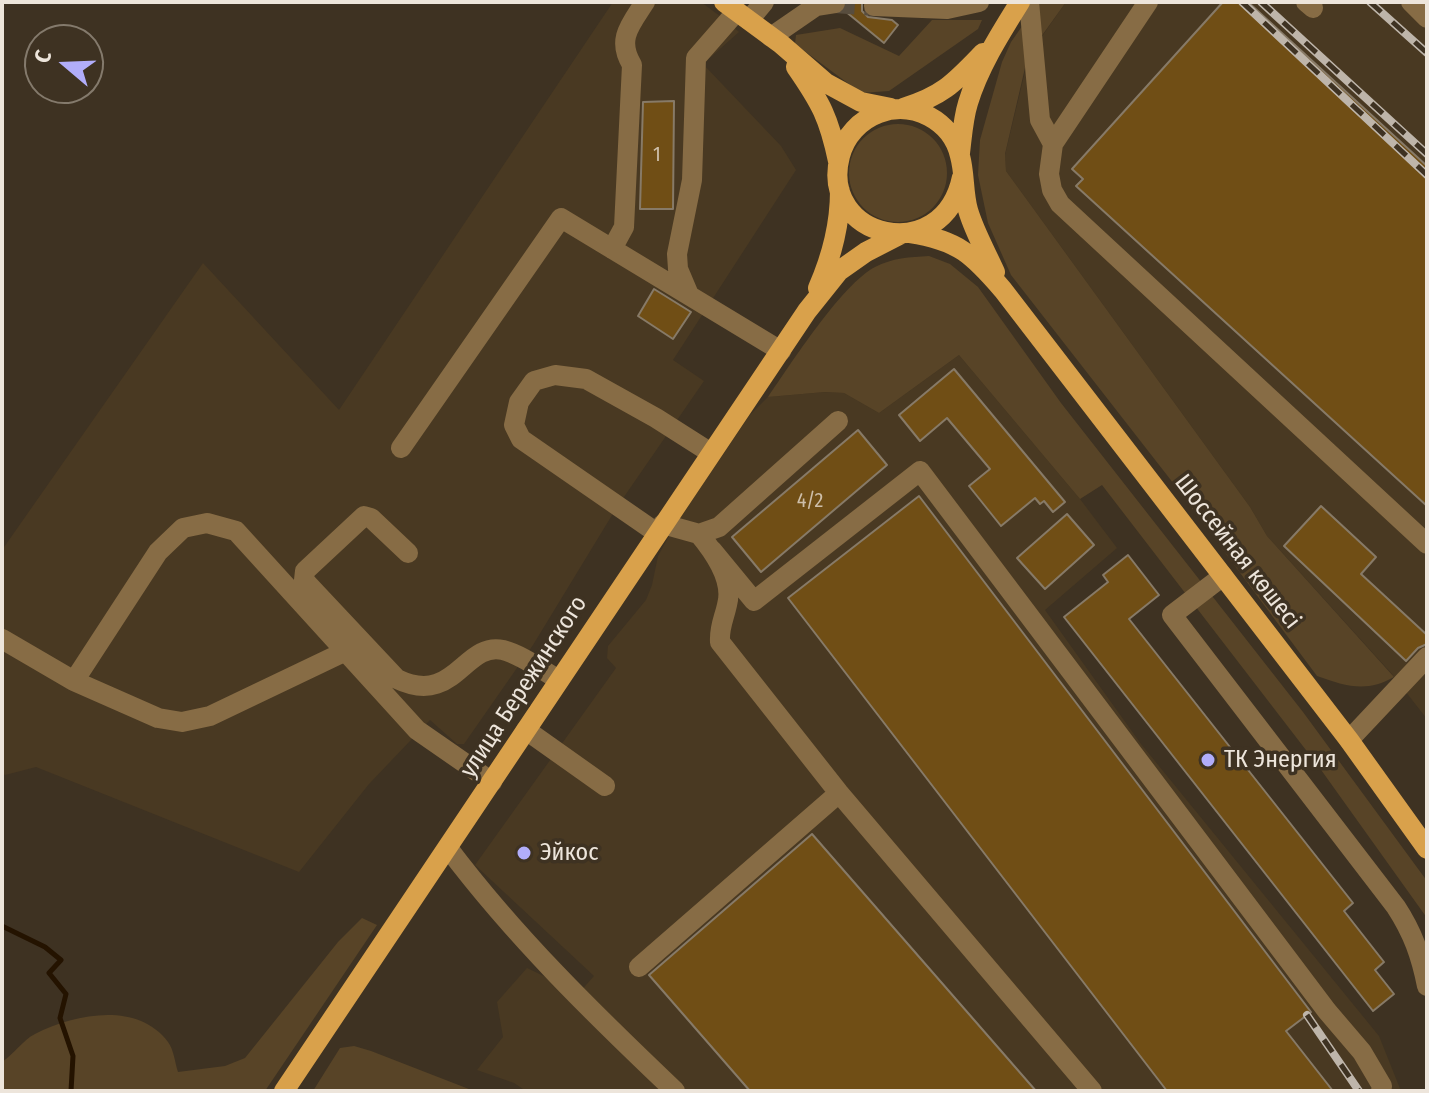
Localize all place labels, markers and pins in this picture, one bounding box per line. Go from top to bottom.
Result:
place label: ТК Энергия [1224,746,1337,774]
marker: ТК Энергия [1199,751,1217,769]
place label: Эйкос [540,839,598,867]
marker: Эйкос [515,844,533,862]

